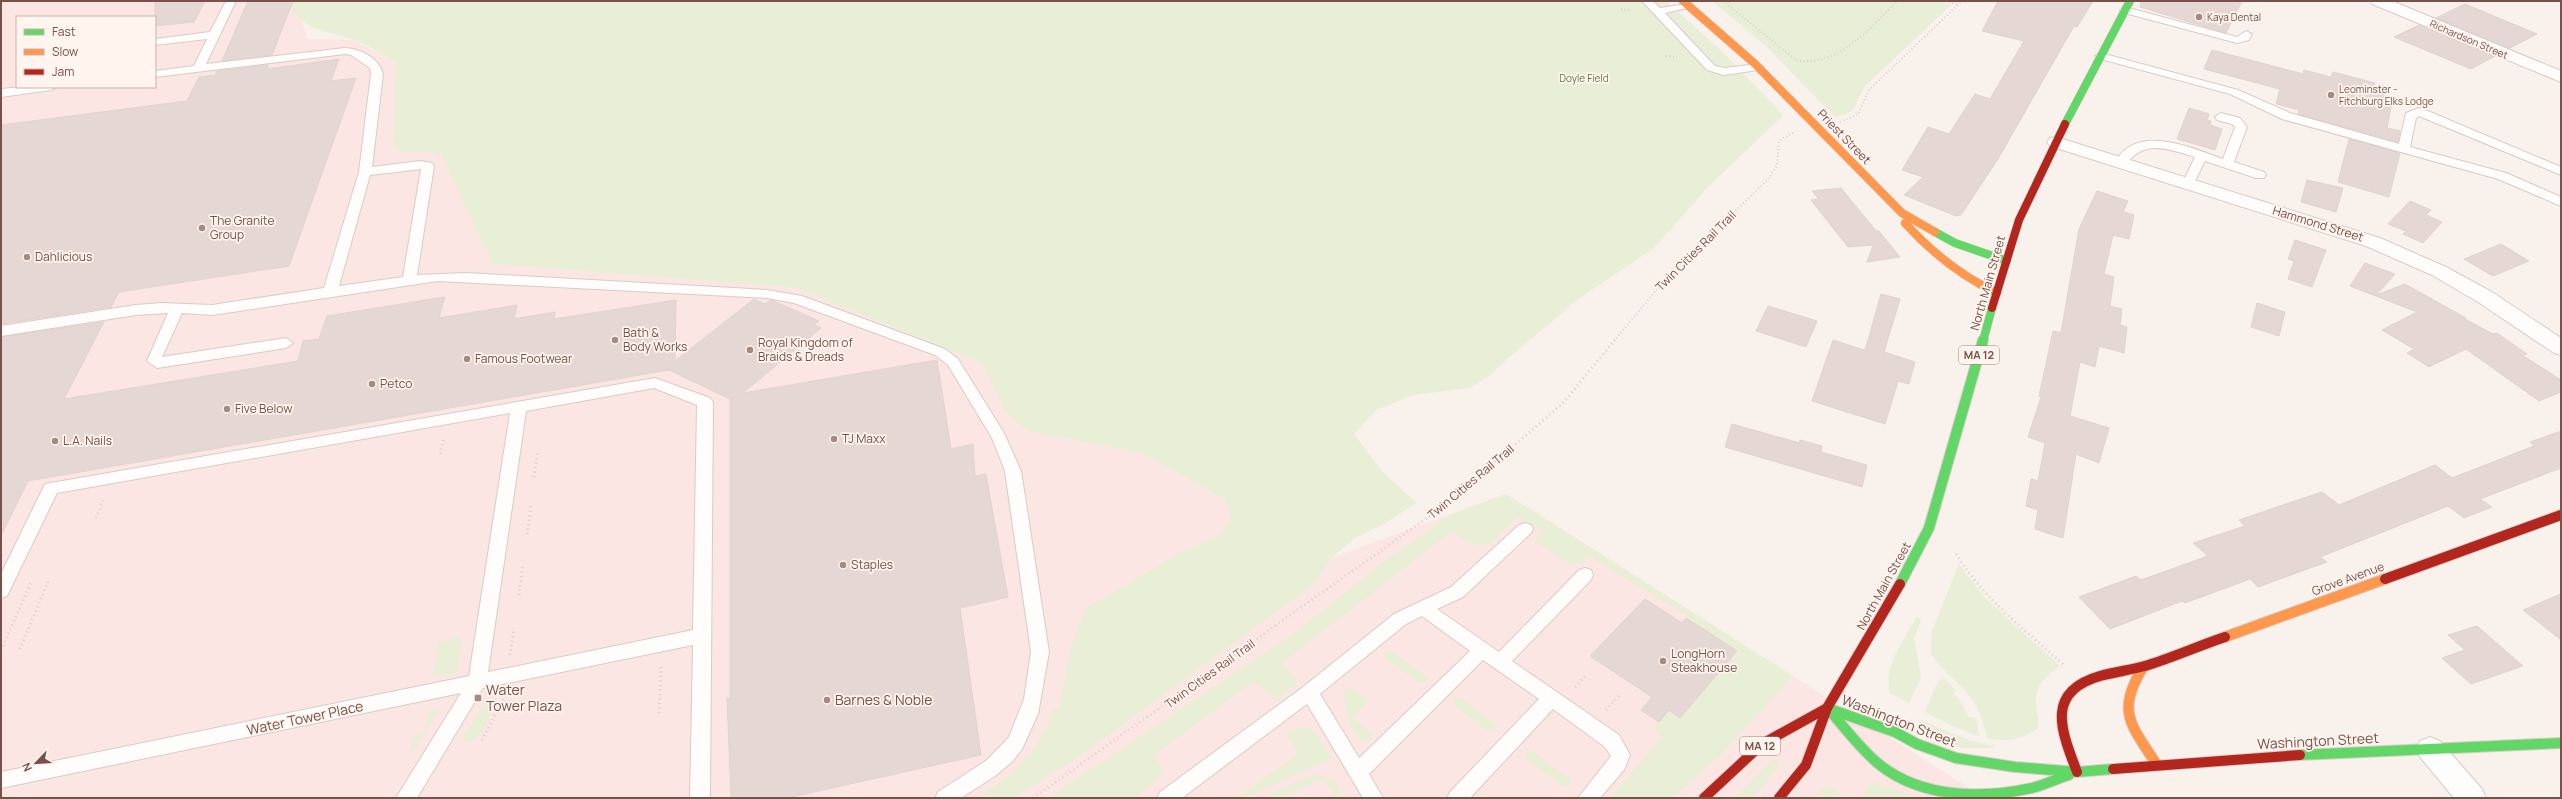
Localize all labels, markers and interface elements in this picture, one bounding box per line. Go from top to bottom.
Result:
place label: Kaya Dental [2207,10,2261,24]
marker: Kaya Dental [2194,12,2204,22]
legend [16,16,156,88]
street label: Richardson Street [2428,16,2510,62]
text: Fast [52,23,76,40]
text: Slow [52,43,78,60]
text: Jam [52,63,74,80]
park label: Doyle Field [1559,71,1609,85]
place label: Leominster - Fitchburg Elks Lodge [2339,82,2434,108]
marker: Leominster - Fitchburg Elks Lodge [2326,90,2336,100]
street label: Priest Street [1814,106,1875,168]
street label: Hammond Street [2271,202,2366,245]
street label: Twin Cities Rail Trail [1652,207,1740,295]
place label: The Granite Group [210,212,274,243]
marker: The Granite Group [197,223,207,233]
street label: North Main Street [1966,233,2009,332]
place label: Dahlicious [35,248,92,265]
marker: Dahlicious [22,252,32,262]
place label: Bath & Body Works [623,324,687,355]
place label: Royal Kingdom of Braids & Dreads [758,334,853,365]
marker: Bath & Body Works [610,335,620,345]
marker: Royal Kingdom of Braids & Dreads [745,345,755,355]
road number: MA 12 [1959,346,1999,364]
place label: Famous Footwear [475,350,573,367]
marker: Famous Footwear [462,354,472,364]
place label: Petco [380,375,412,392]
marker: Petco [367,379,377,389]
place label: Five Below [235,400,292,417]
marker: Five Below [222,404,232,414]
place label: TJ Maxx [842,430,886,447]
place label: L.A. Nails [63,432,112,449]
marker: TJ Maxx [829,434,839,444]
marker: L.A. Nails [50,436,60,446]
street label: Twin Cities Rail Trail [1424,440,1517,523]
street label: North Main Street [1852,538,1915,633]
place label: Staples [851,556,893,573]
street label: Grove Avenue [2309,558,2386,599]
marker: Staples [838,560,848,570]
street label: Twin Cities Rail Trail [1161,635,1258,712]
place label: LongHorn Steakhouse [1671,645,1737,676]
marker: LongHorn Steakhouse [1658,656,1668,666]
place label: Water Tower Plaza [486,680,562,715]
place label: Barnes & Noble [835,690,933,709]
street label: Washington Street [1839,690,1960,751]
marker: Water Tower Plaza [473,693,483,703]
marker: Barnes & Noble [822,695,832,705]
street label: Water Tower Place [245,696,365,739]
street label: Washington Street [2257,728,2380,753]
road number: MA 12 [1740,737,1780,755]
north arrow [16,743,56,783]
text: N [18,761,35,774]

